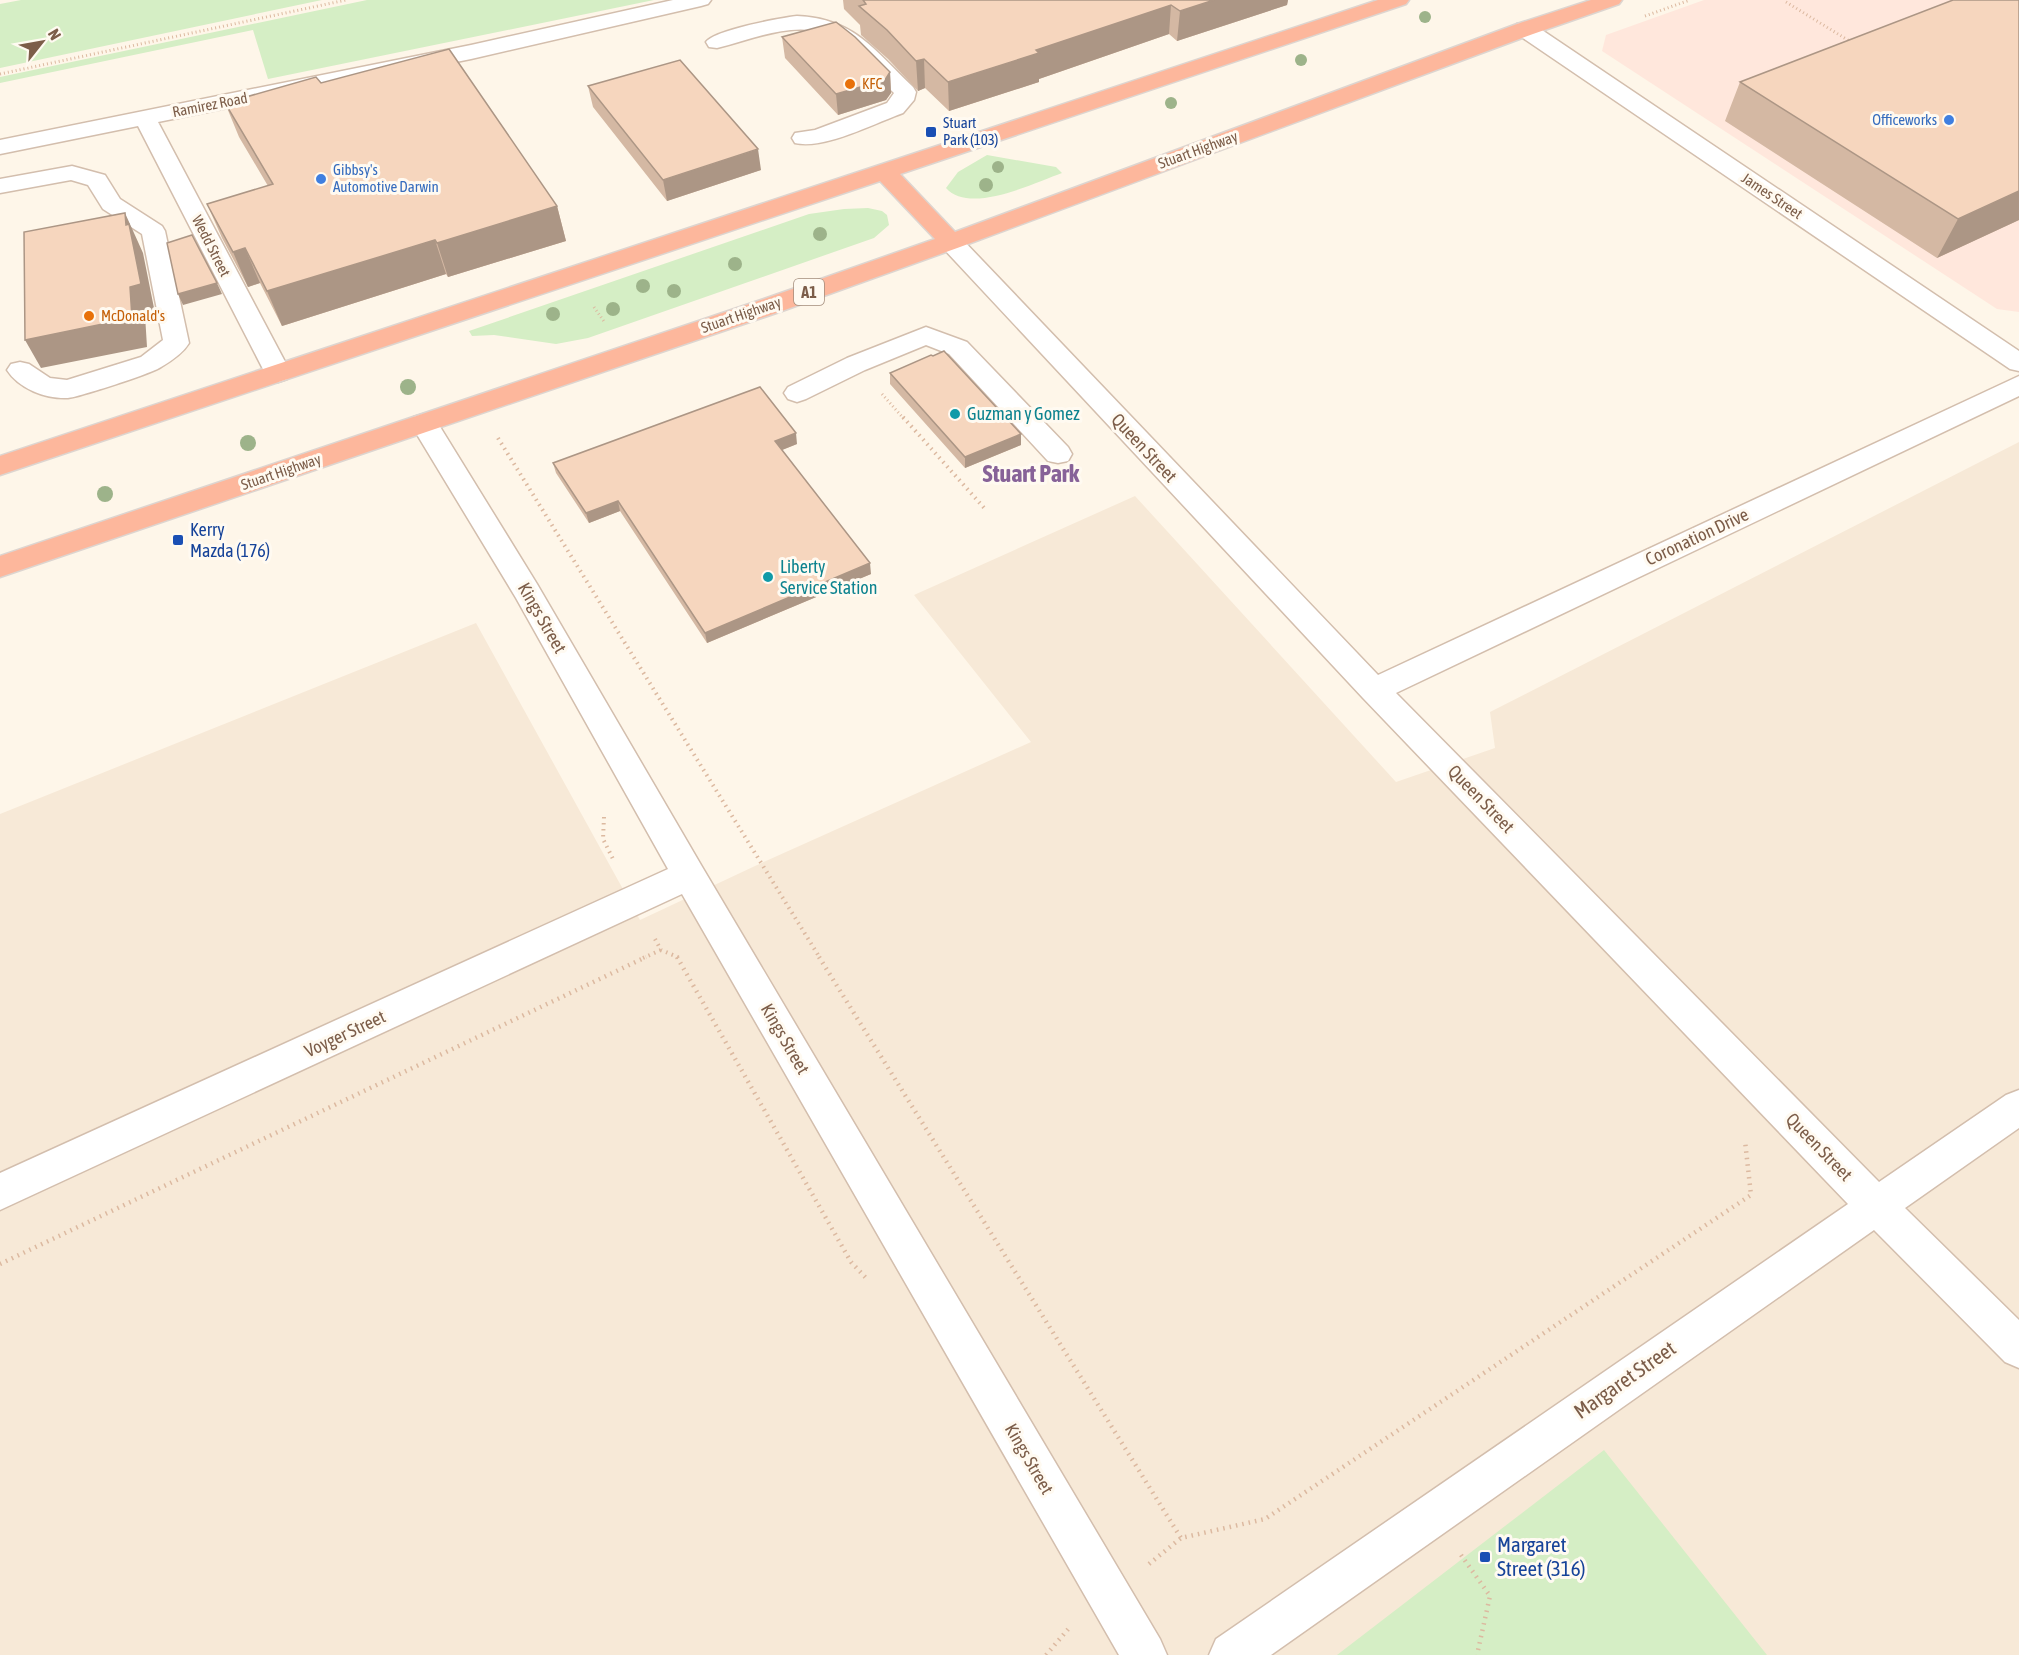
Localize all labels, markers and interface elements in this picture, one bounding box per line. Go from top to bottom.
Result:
north arrow [12,12,72,72]
text: N [45,26,65,43]
place label: KFC [862,75,882,92]
marker: KFC [843,77,857,91]
street label: Ramirez Road [171,89,249,120]
place label: Officeworks [1872,111,1937,128]
marker: Officeworks [1942,113,1956,127]
place label: Stuart Park (103) [943,114,998,148]
marker: Stuart Park (103) [924,125,938,139]
street label: Stuart Highway [1156,127,1240,172]
place label: Gibbsy's Automotive Darwin [333,161,439,195]
street label: James Street [1739,169,1806,222]
marker: Gibbsy's Automotive Darwin [314,172,328,186]
street label: Wedd Street [189,212,234,279]
road number: A1 [794,279,824,305]
street label: Stuart Highway [699,293,783,336]
place label: McDonald's [101,307,165,324]
marker: McDonald's [82,309,96,323]
place label: Guzman y Gomez [967,403,1080,424]
marker: Guzman y Gomez [948,407,962,421]
street label: Queen Street [1107,409,1181,486]
street label: Stuart Highway [239,450,323,493]
district label: Stuart Park [983,460,1080,487]
street label: Coronation Drive [1642,503,1752,570]
place label: Kerry Mazda (176) [190,519,270,561]
marker: Kerry Mazda (176) [171,533,185,547]
place label: Liberty Service Station [780,556,878,598]
marker: Liberty Service Station [761,570,775,584]
street label: Kings Street [514,579,571,657]
street label: Queen Street [1444,760,1519,837]
street label: Kings Street [757,1000,814,1078]
street label: Voyger Street [301,1006,389,1061]
street label: Queen Street [1782,1108,1857,1185]
street label: Margaret Street [1569,1335,1680,1423]
street label: Kings Street [1001,1420,1058,1498]
place label: Margaret Street (316) [1497,1532,1586,1580]
marker: Margaret Street (316) [1478,1550,1492,1564]

